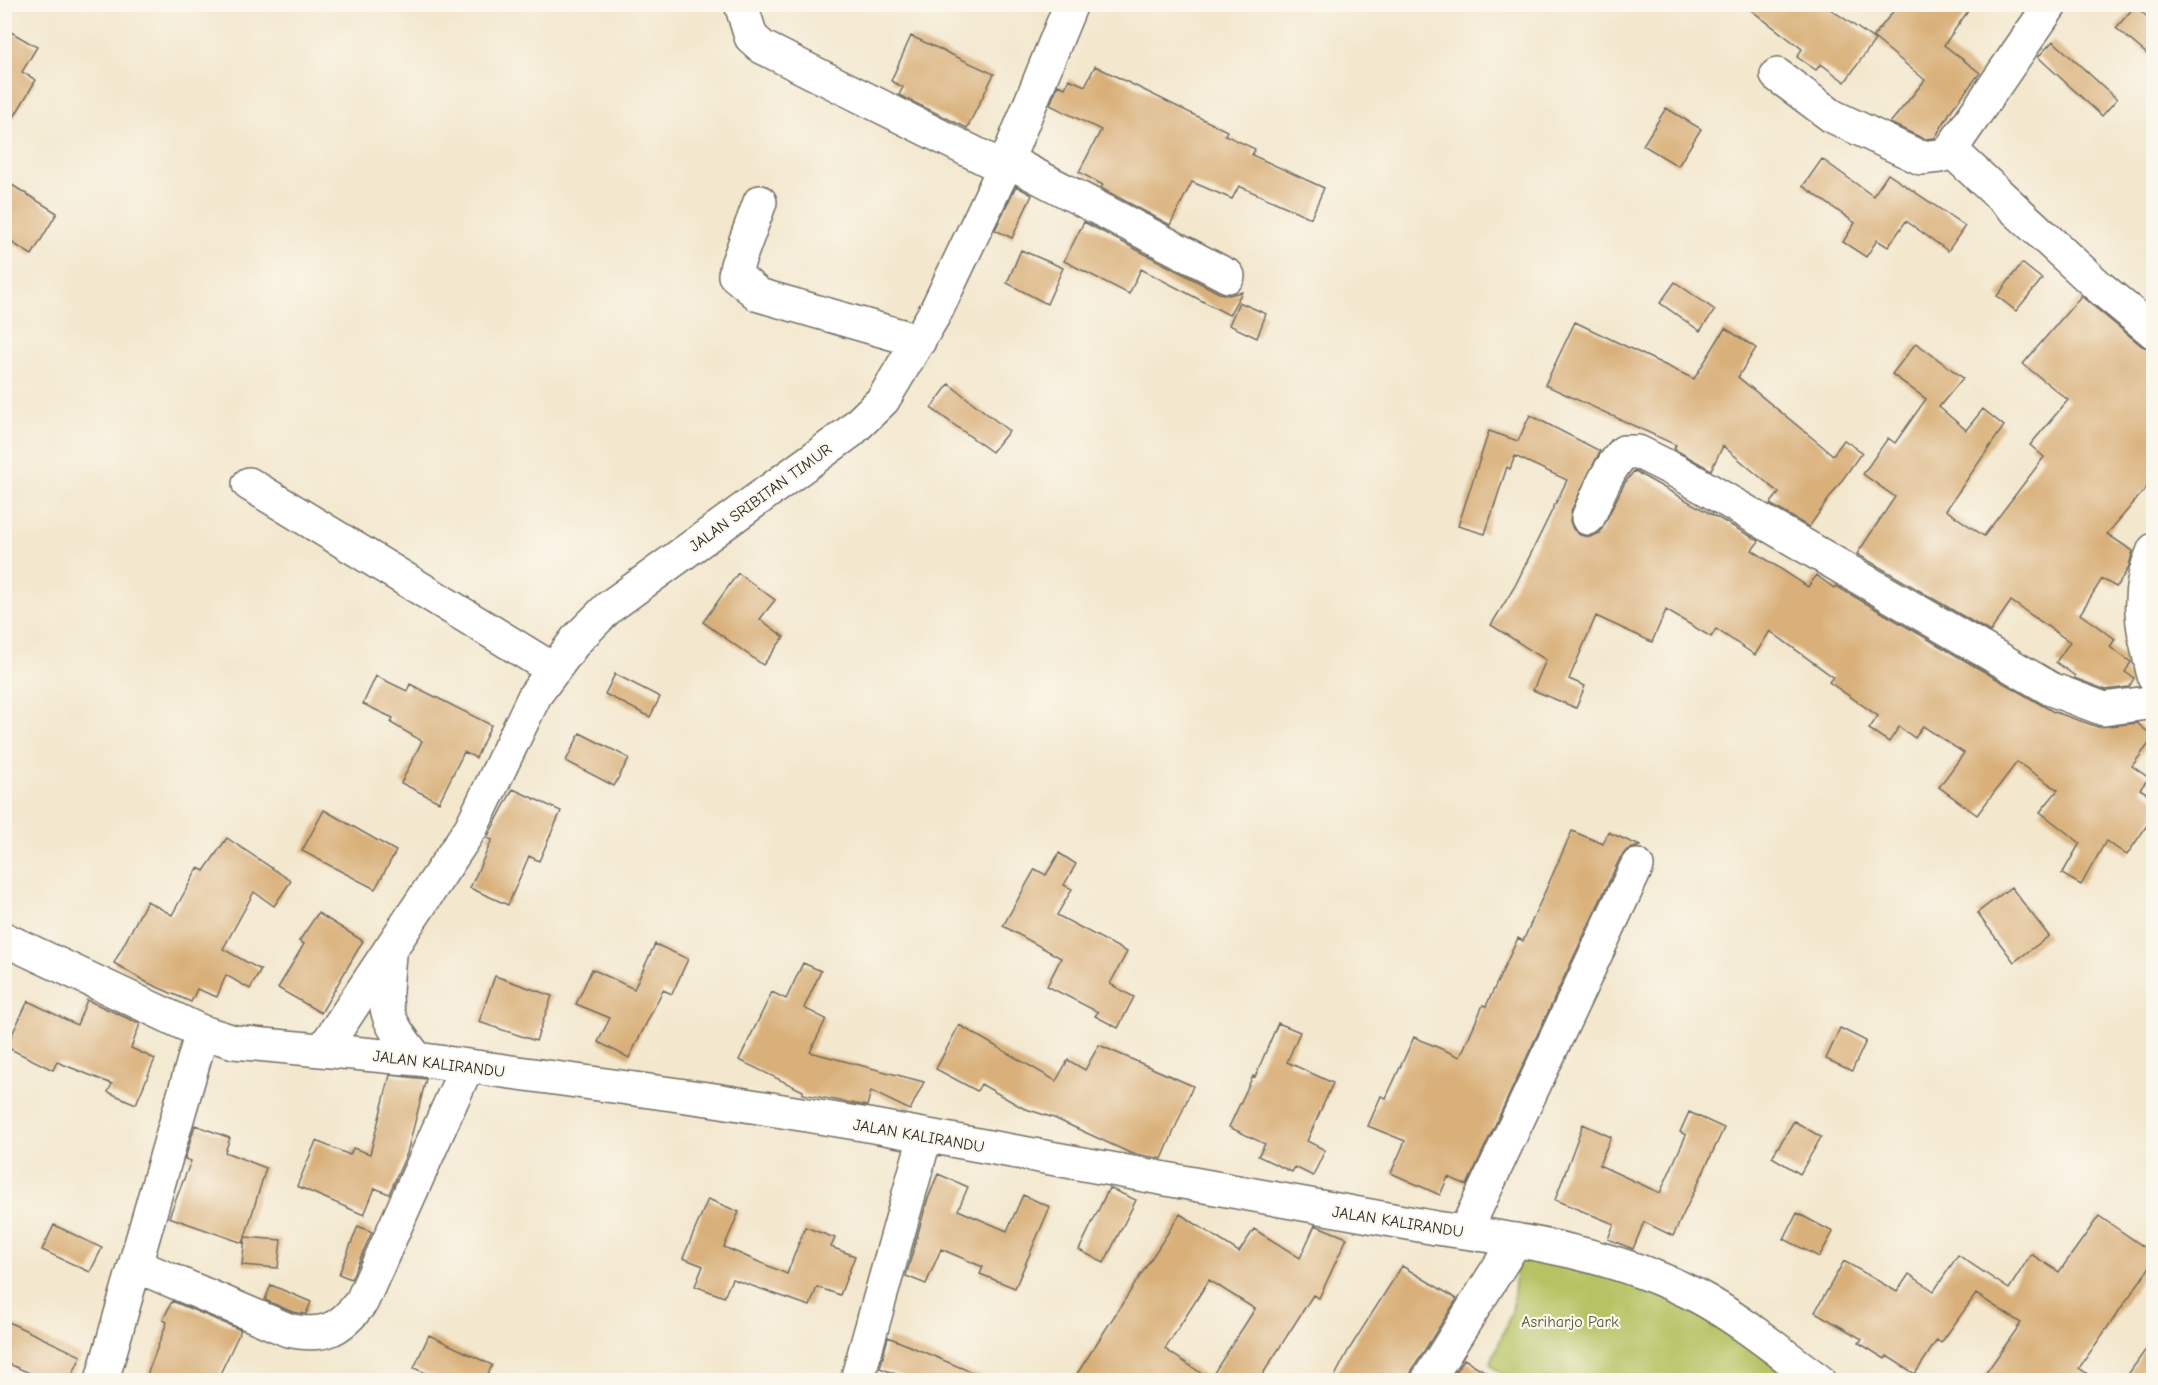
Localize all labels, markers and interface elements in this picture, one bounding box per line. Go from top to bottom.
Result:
street label: JALAN SRIBITAN TIMUR [686,440,836,555]
street label: JALAN KALIRANDU [372,1047,506,1081]
street label: JALAN KALIRANDU [852,1116,986,1156]
street label: JALAN KALIRANDU [1331,1203,1465,1241]
park label: Asriharjo Park [1521,1313,1619,1331]

